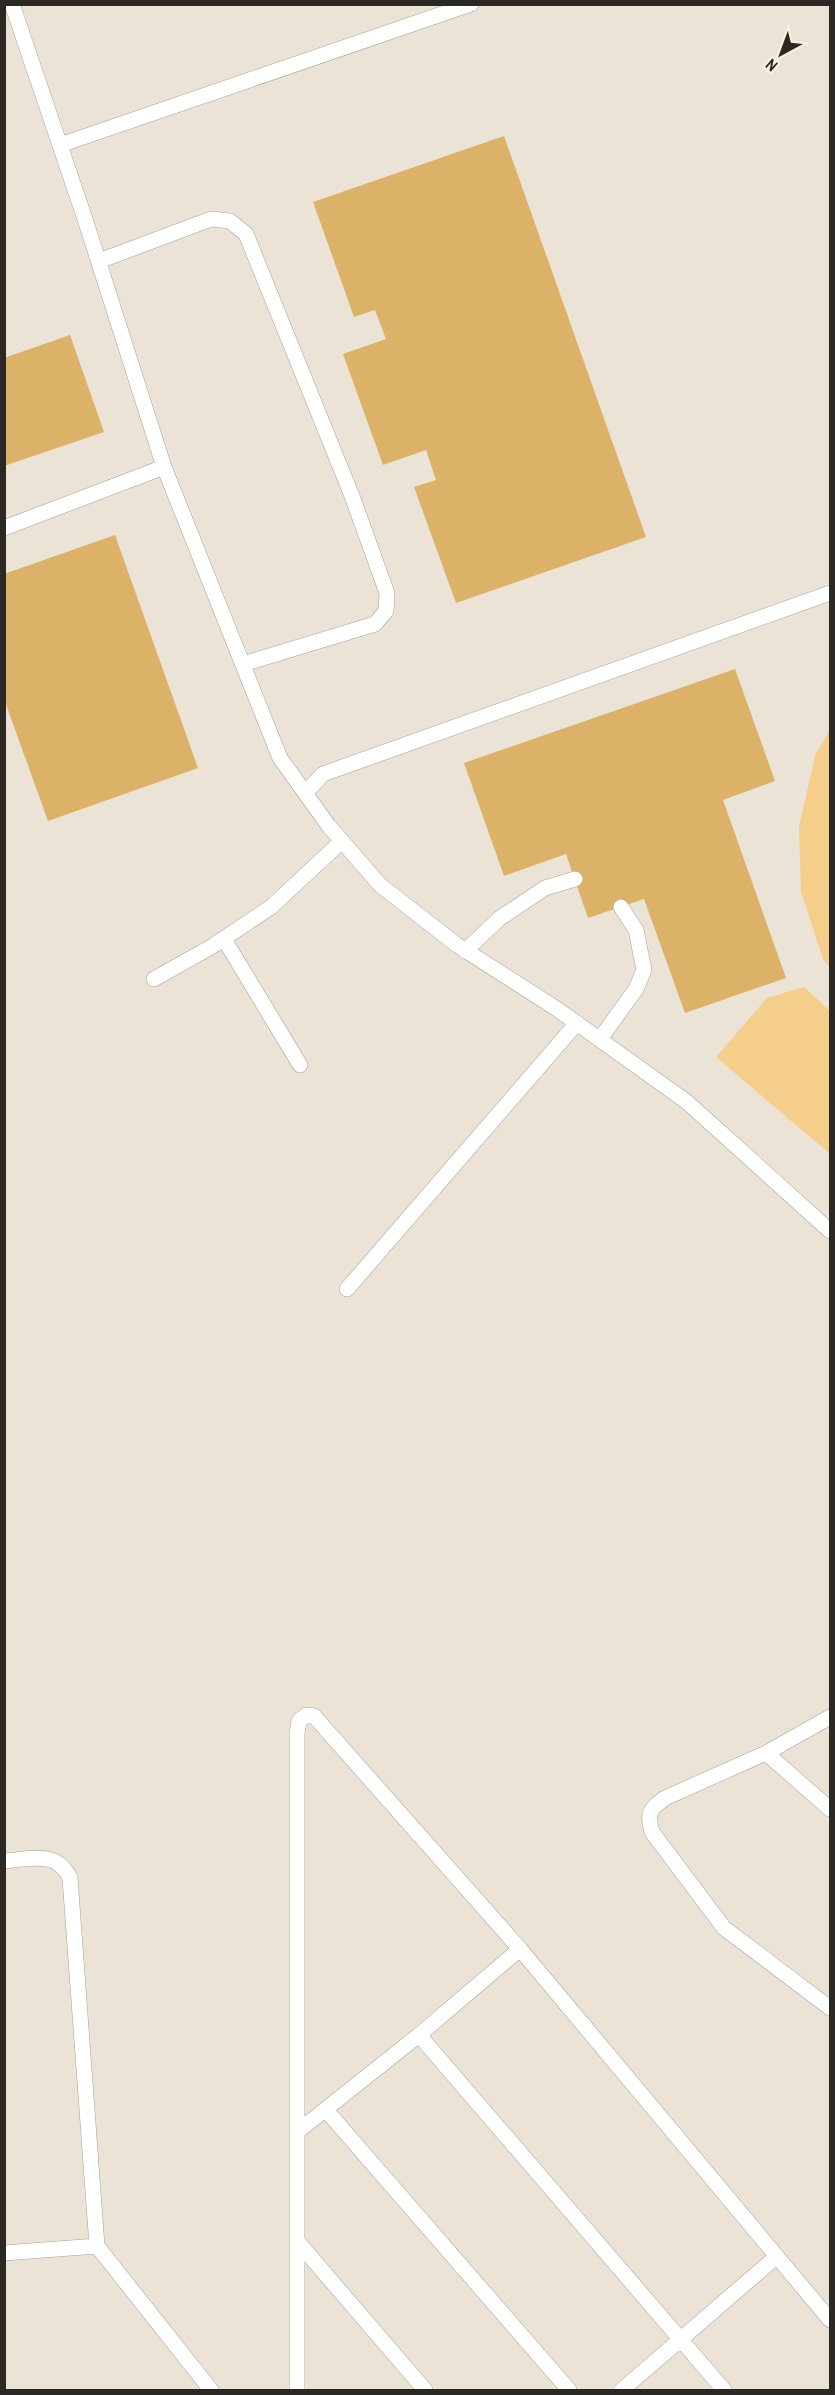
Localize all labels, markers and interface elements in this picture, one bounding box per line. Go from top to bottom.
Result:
north arrow [751,24,811,84]
text: N [760,54,782,77]

